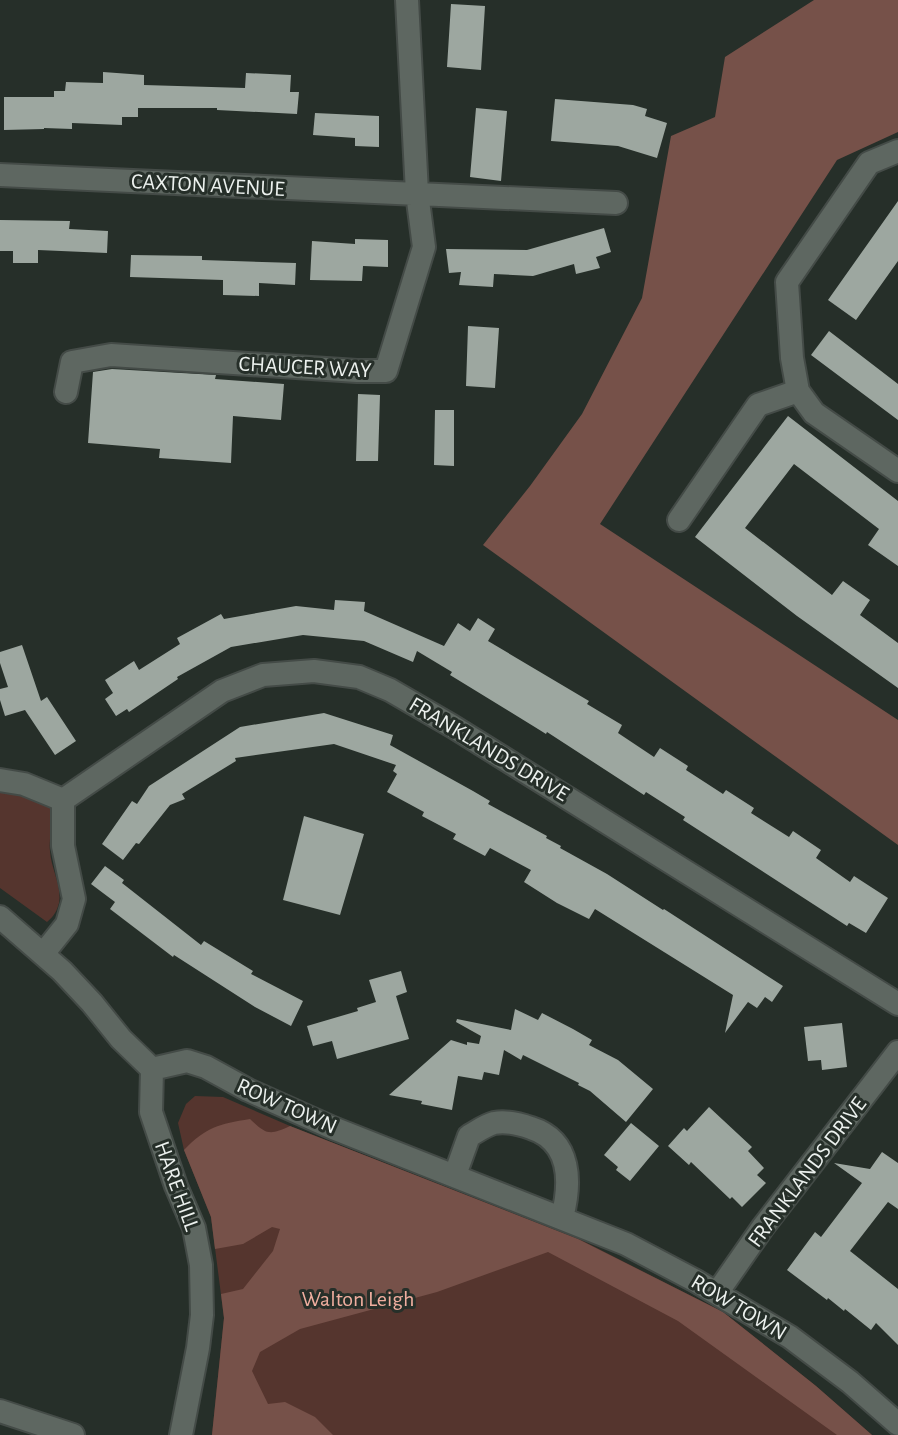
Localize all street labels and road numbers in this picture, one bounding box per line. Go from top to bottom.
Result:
street label: CAXTON AVENUE [131,170,286,200]
street label: CHAUCER WAY [238,353,372,381]
street label: FRANKLANDS DRIVE [405,693,573,805]
street label: ROW TOWN [234,1074,340,1138]
street label: FRANKLANDS DRIVE [744,1093,871,1251]
street label: HARE HILL [151,1138,204,1234]
street label: ROW TOWN [687,1270,791,1344]

